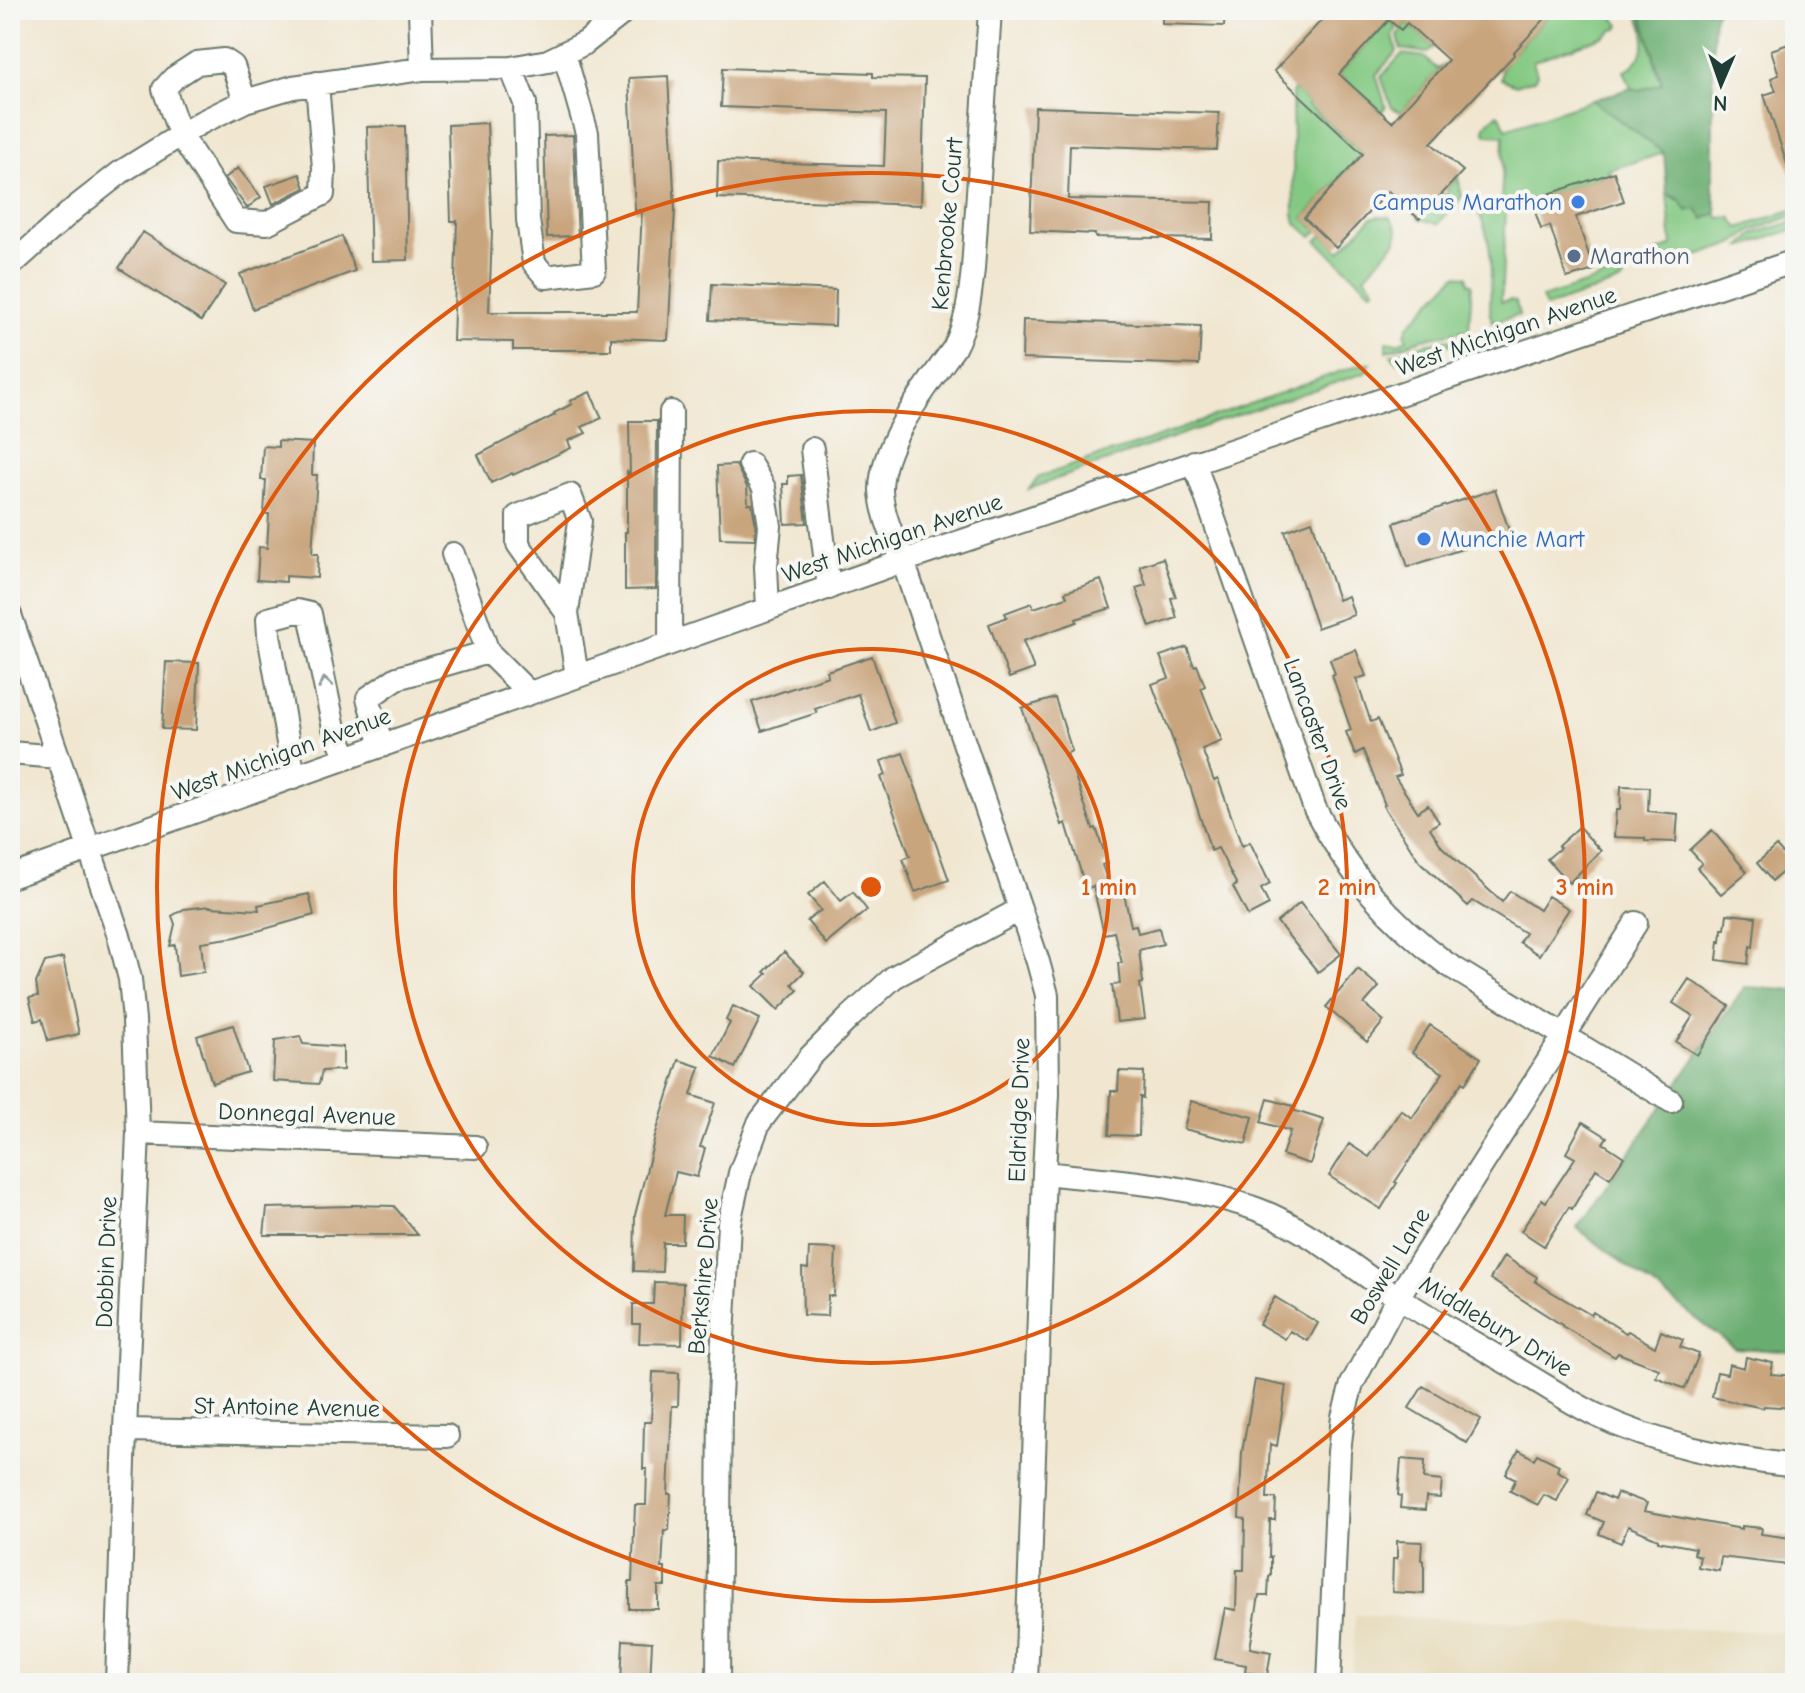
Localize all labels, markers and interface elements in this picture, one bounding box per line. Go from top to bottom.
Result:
north arrow [1681,44,1761,124]
text: N [1713,90,1728,116]
street label: Kenbrooke Court [926,135,969,312]
place label: Campus Marathon [1372,188,1562,216]
marker: Campus Marathon [1569,193,1587,211]
place label: Marathon [1590,242,1690,270]
marker: Marathon [1565,247,1583,265]
street label: West Michigan Avenue [1392,280,1620,382]
street label: West Michigan Avenue [778,487,1006,589]
place label: Munchie Mart [1440,525,1586,553]
marker: Munchie Mart [1415,530,1433,548]
street label: Lancaster Drive [1278,655,1358,813]
one-way arrow [317,677,334,691]
street label: West Michigan Avenue [168,701,394,807]
centre of rings [857,873,885,901]
text: 1 min [1081,873,1137,901]
text: 2 min [1318,873,1376,901]
text: 3 min [1556,873,1614,901]
street label: Eldridge Drive [1002,1037,1036,1183]
street label: Donnegal Avenue [218,1097,396,1131]
street label: Dobbin Drive [90,1196,122,1328]
street label: Berkshire Drive [682,1197,724,1355]
street label: Boswell Lane [1344,1203,1436,1329]
street label: Middlebury Drive [1415,1269,1577,1383]
street label: St Antoine Avenue [194,1391,380,1423]

